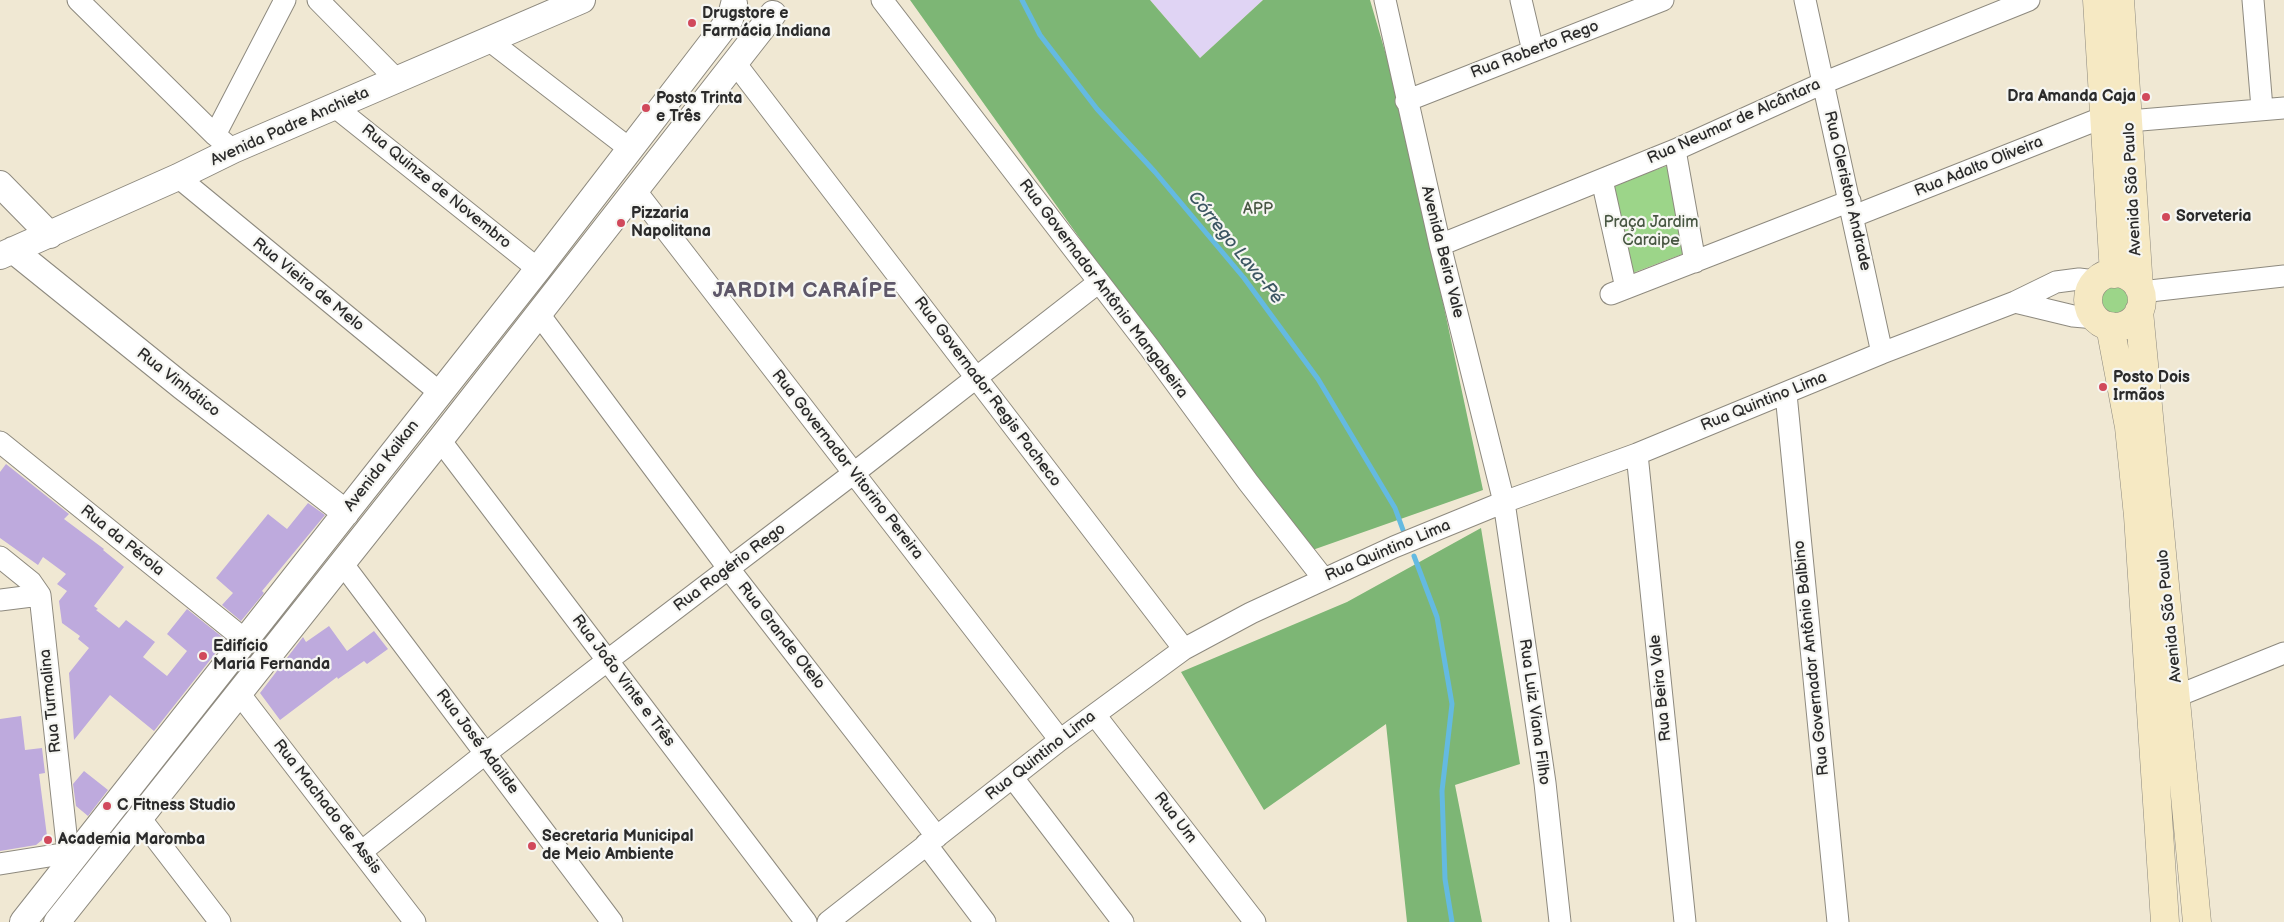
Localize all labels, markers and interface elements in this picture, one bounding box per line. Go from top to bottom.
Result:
place label: Drugstore e Farmácia Indiana [702,4,831,42]
marker: Drugstore e Farmácia Indiana [686,17,698,29]
street label: Rua Roberto Rego [1468,17,1602,83]
street label: Rua Neumar de Alcântara [1645,75,1823,169]
street label: Avenida Padre Anchieta [208,83,372,171]
place label: Dra Amanda Caja [2007,87,2136,107]
place label: Posto Trinta e Três [656,89,742,127]
marker: Dra Amanda Caja [2140,91,2152,103]
marker: Posto Trinta e Três [640,102,652,114]
street label: Rua Cleriston Andrade [1819,109,1875,273]
street label: Rua Quinze de Novembro [357,121,515,253]
street label: Avenida São Paulo [2120,122,2146,256]
street label: Rua Adalto Oliveira [1912,132,2046,202]
street label: Rua Governador Antônio Mangabeira [1014,176,1192,402]
street label: Avenida Beira Vale [1416,184,1468,320]
water label: Córrego Lava-Pé [1183,187,1287,309]
park label: APP [1243,200,1273,220]
place label: Pizzaria Napolitana [631,204,711,242]
place label: Sorveteria [2176,207,2252,227]
marker: Sorveteria [2160,211,2172,223]
park label: Praça Jardim Caraipe [1603,213,1699,251]
marker: Pizzaria Napolitana [615,217,627,229]
street label: Rua Vieira de Melo [248,234,368,336]
district label: JARDIM CARAÍPE [711,279,899,305]
street label: Rua Governador Regis Pacheco [909,293,1065,491]
street label: Rua Vinhático [133,345,223,421]
street label: Rua Governador Vitorino Pereira [767,366,927,564]
street label: Rua Quintino Lima [1698,368,1830,436]
place label: Posto Dois Irmãos [2113,368,2190,406]
marker: Posto Dois Irmãos [2097,381,2109,393]
street label: Avenida Kaikan [340,417,424,515]
street label: Rua da Pérola [76,501,168,581]
street label: Rua Quintino Lima [1323,516,1453,586]
street label: Rua Rogério Rego [670,520,790,616]
street label: Rua Governador Antônio Balbino [1790,539,1834,777]
street label: Avenida São Paulo [2153,548,2187,684]
street label: Rua Grande Otelo [733,579,829,693]
street label: Rua João Vinte e Três [567,611,679,751]
street label: Rua Beira Vale [1646,634,1676,742]
place label: Edifício Maria Fernanda [213,637,330,675]
street label: Rua Luiz Viana Filho [1514,638,1554,786]
street label: Rua Turmalina [36,648,66,754]
marker: Edifício Maria Fernanda [197,650,209,662]
street label: Rua José Adailde [431,686,523,798]
street label: Rua Quintino Lima [982,707,1100,805]
street label: Rua Machado de Assis [269,736,385,878]
street label: Rua Um [1149,789,1201,847]
place label: C Fitness Studio [117,796,236,816]
marker: C Fitness Studio [101,800,113,812]
place label: Secretaria Municipal de Meio Ambiente [542,827,694,865]
place label: Academia Maromba [58,830,205,850]
marker: Academia Maromba [42,834,54,846]
marker: Secretaria Municipal de Meio Ambiente [526,840,538,852]

